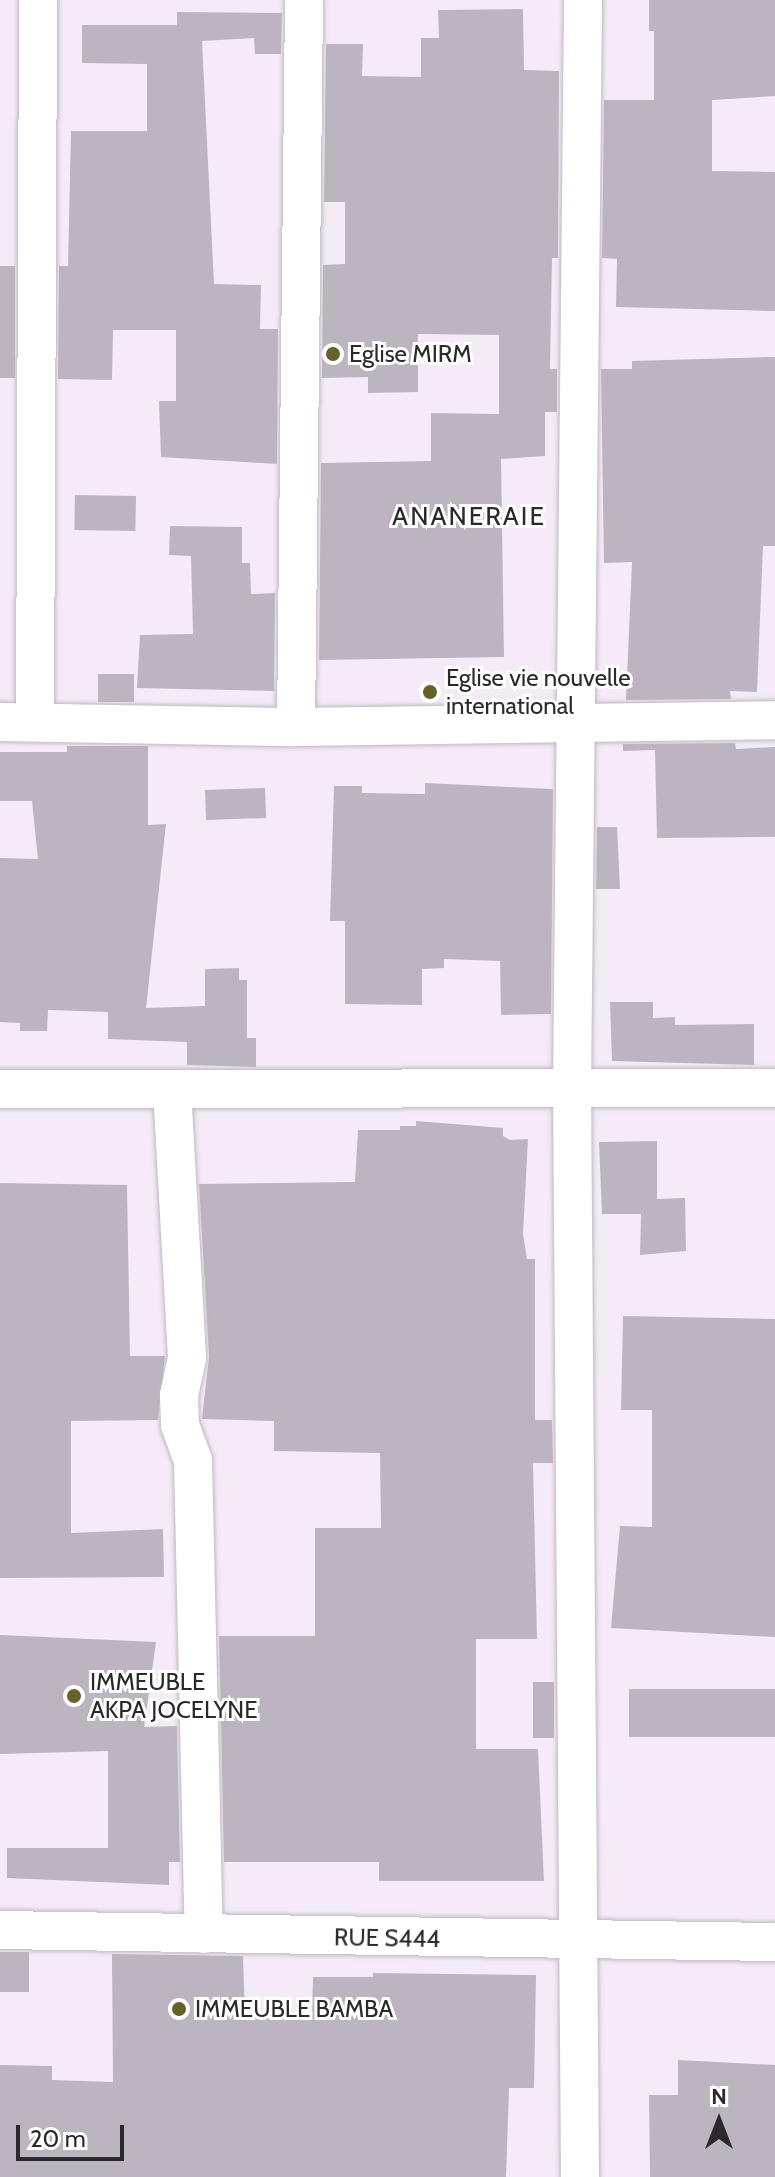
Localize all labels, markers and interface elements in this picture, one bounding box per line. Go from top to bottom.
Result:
place label: Eglise MIRM [349,340,472,368]
marker: Eglise MIRM [324,345,342,363]
district label: ANANERAIE [392,501,546,533]
place label: Eglise vie nouvelle international [446,664,630,720]
marker: Eglise vie nouvelle international [421,683,439,701]
place label: IMMEUBLE AKPA JOCELYNE [90,1668,257,1724]
marker: IMMEUBLE AKPA JOCELYNE [65,1687,83,1705]
street label: RUE S444 [334,1923,440,1953]
place label: IMMEUBLE BAMBA [195,1995,393,2023]
marker: IMMEUBLE BAMBA [170,2000,188,2018]
north arrow [679,2081,759,2161]
text: N [711,2083,727,2110]
scale bar [20,2109,128,2159]
text: 20 m [30,2124,86,2153]

